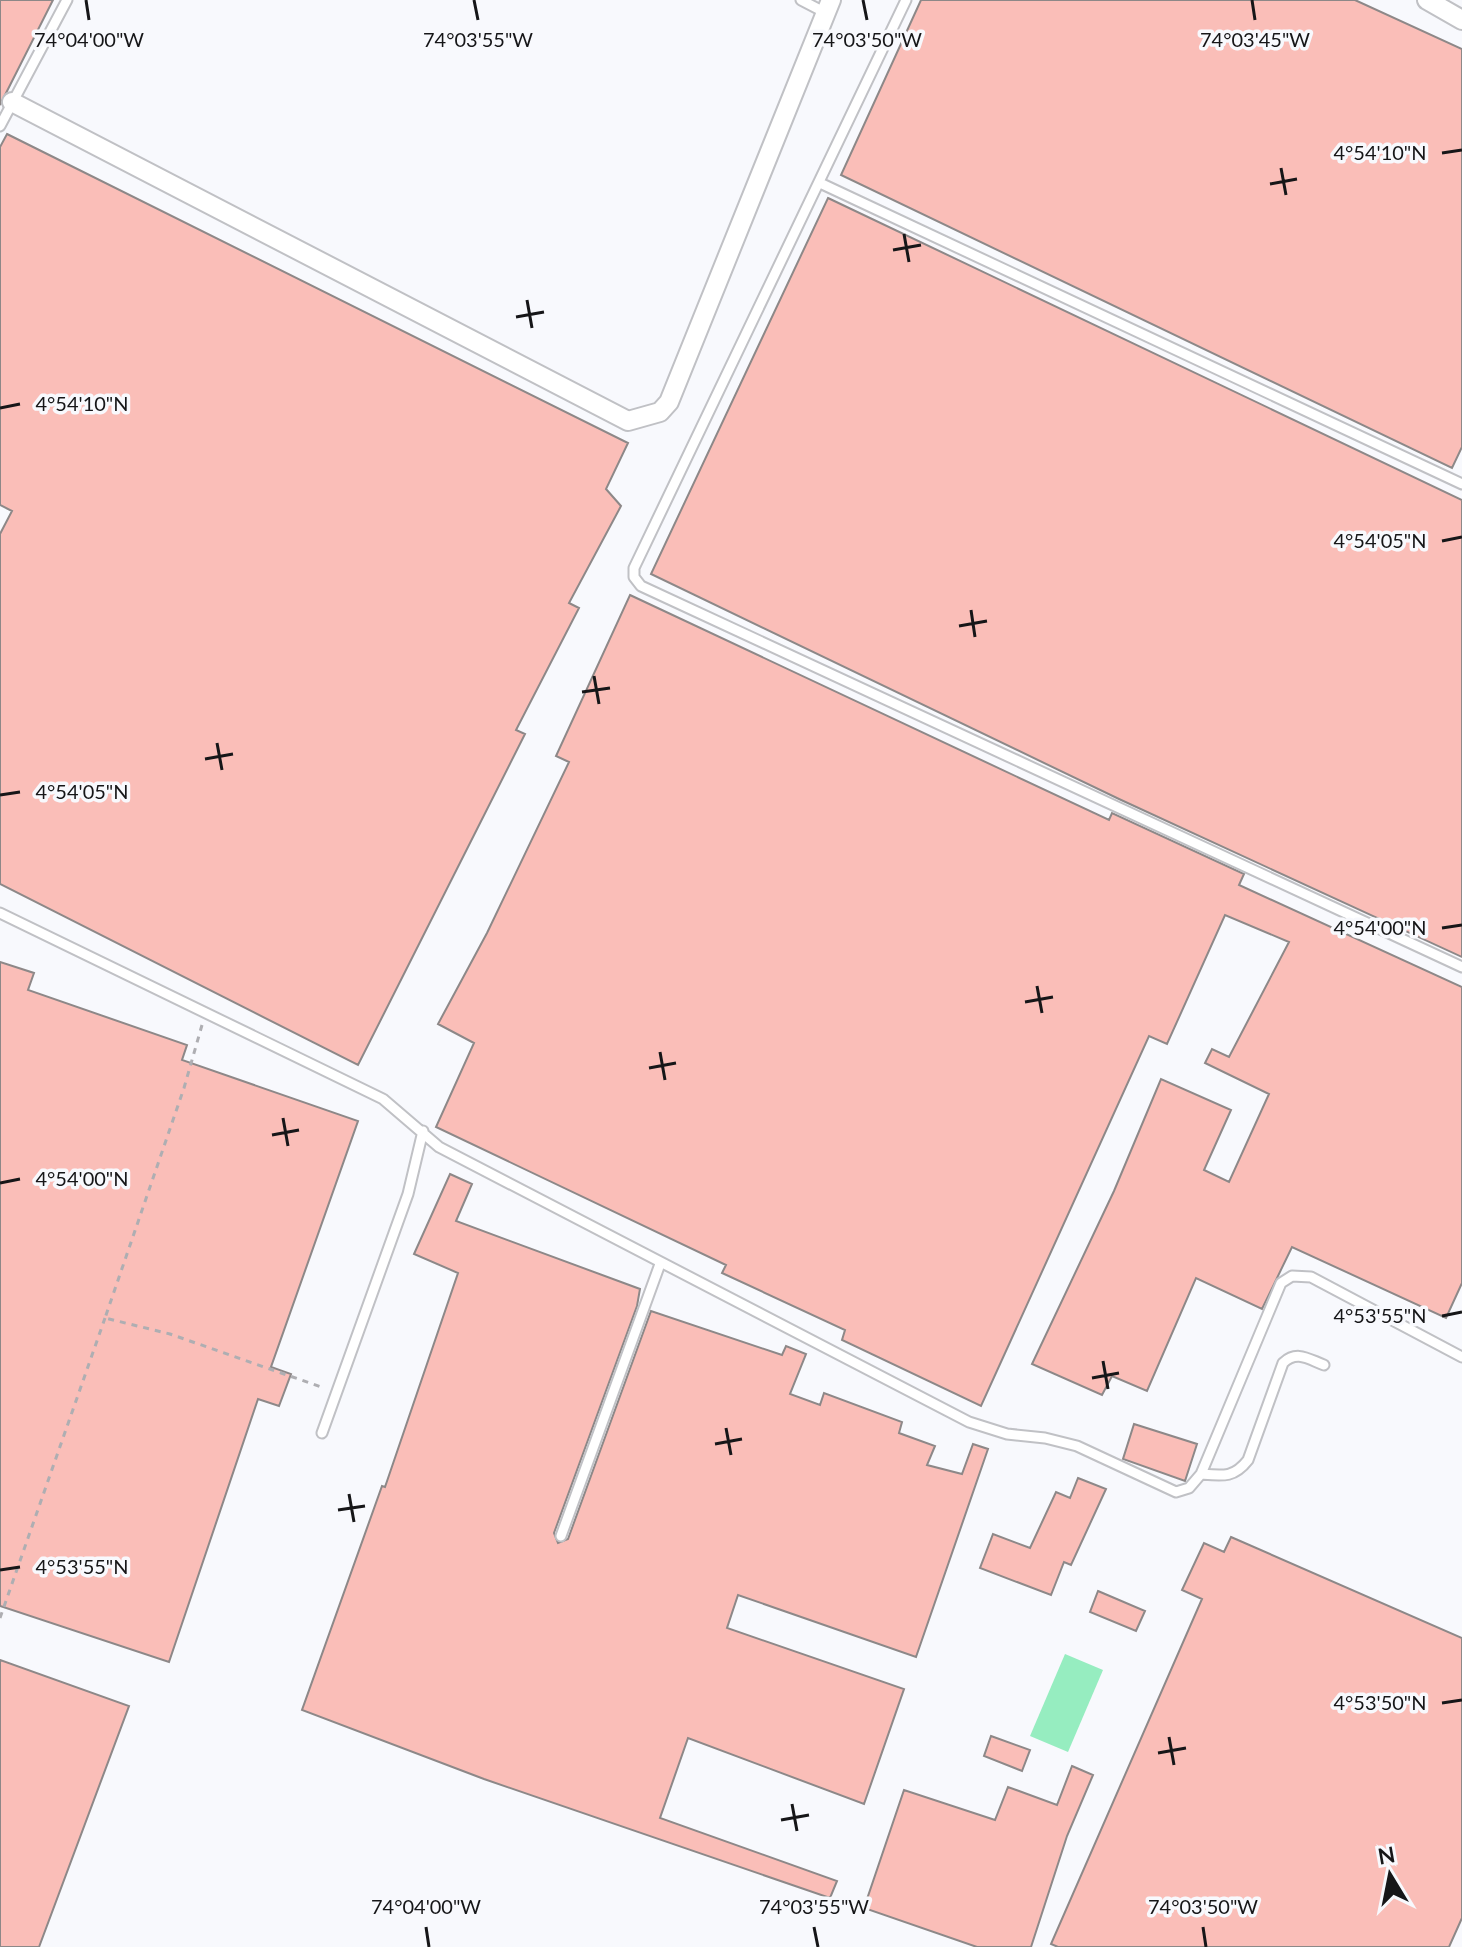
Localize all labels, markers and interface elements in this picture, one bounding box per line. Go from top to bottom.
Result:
text: 74°04'00"W [34,27,144,51]
text: 74°03'55"W [423,27,533,51]
text: 74°03'50"W [812,27,922,51]
text: 74°03'45"W [1200,27,1310,51]
text: 4°54'10"N [1333,140,1427,164]
text: 4°54'10"N [35,391,129,415]
text: 4°54'05"N [1333,528,1427,552]
text: 4°54'05"N [35,779,129,803]
text: 4°54'00"N [1333,915,1427,939]
text: 4°54'00"N [35,1166,129,1190]
text: 4°53'55"N [1333,1303,1427,1327]
text: 4°53'55"N [35,1554,129,1578]
text: 4°53'50"N [1333,1690,1427,1714]
north arrow [1350,1835,1430,1915]
text: N [1376,1840,1397,1870]
text: 74°04'00"W [371,1894,481,1918]
text: 74°03'55"W [759,1894,869,1918]
text: 74°03'50"W [1148,1894,1258,1918]

